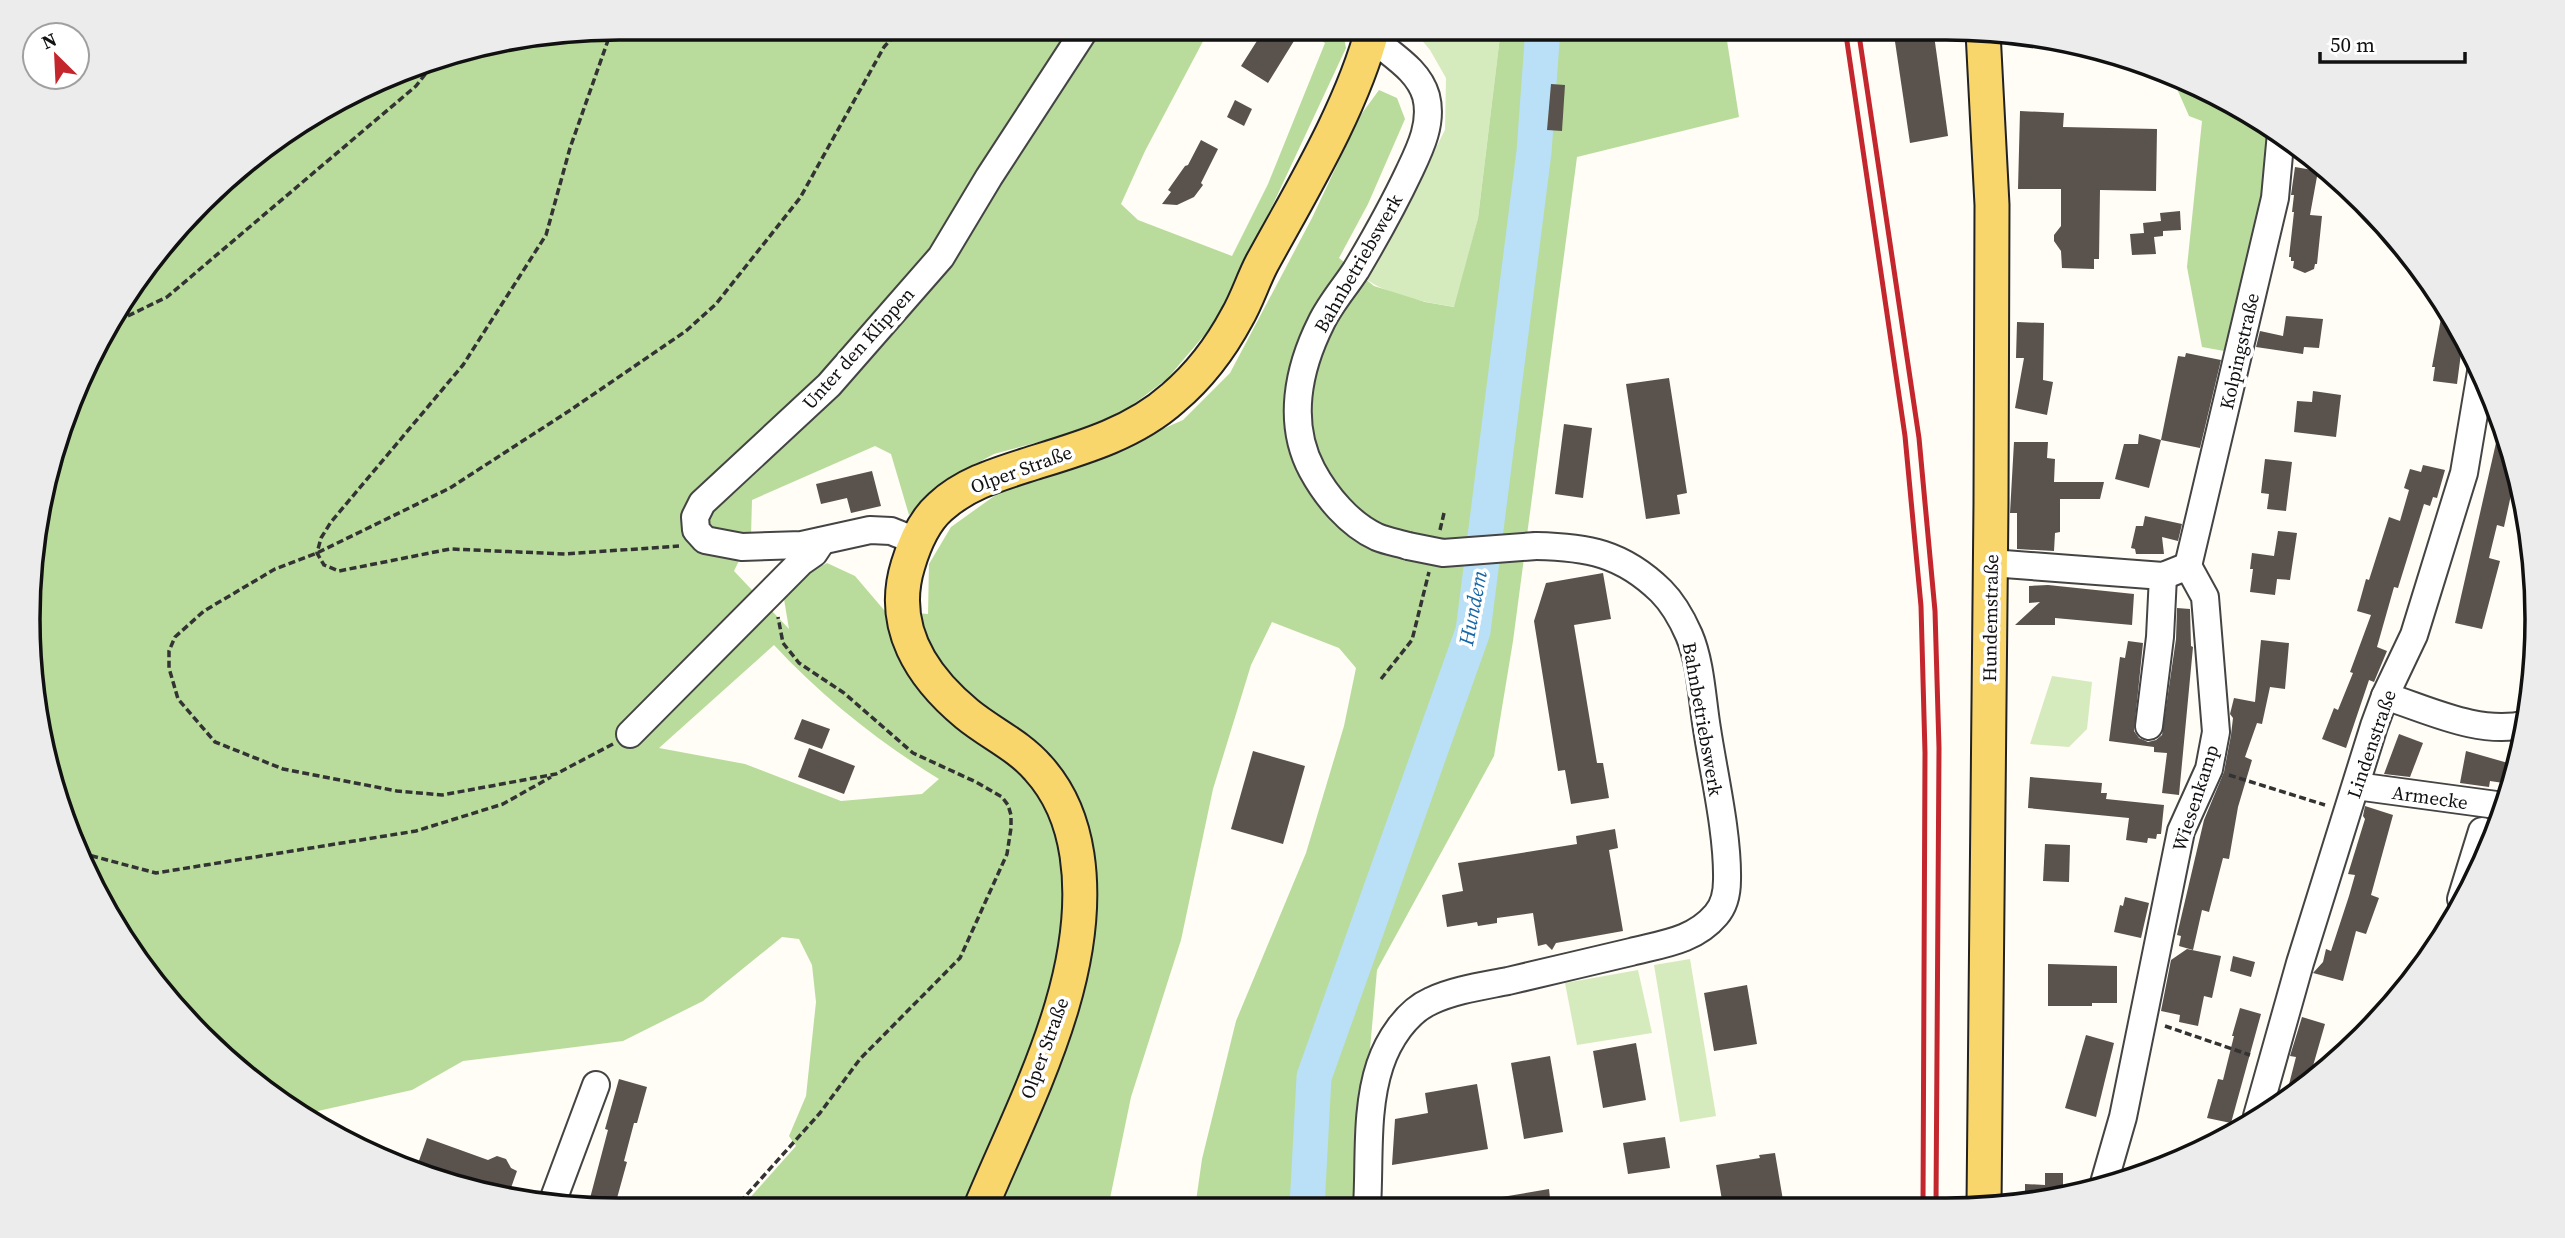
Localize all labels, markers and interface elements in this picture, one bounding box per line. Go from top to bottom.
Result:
north arrow [21,21,91,91]
scale bar [2320,21,2465,65]
text: N [37,26,61,55]
text: 50 m [2330,30,2375,59]
street label: Bahnbetriebswerk [1308,188,1409,337]
street label: Unter den Klippen [796,281,920,415]
street label: Kolpingstraße [2213,290,2265,412]
street label: Olper Straße [967,439,1075,499]
street label: Hundemstraße [1976,554,2004,682]
water label: Hundem [1451,568,1494,649]
street label: Bahnbetriebswerk [1677,640,1729,799]
street label: Lindenstraße [2340,686,2402,802]
street label: Wiesenkamp [2166,741,2224,855]
street label: Armecke [2390,779,2470,815]
street label: Olper Straße [1014,994,1074,1102]

